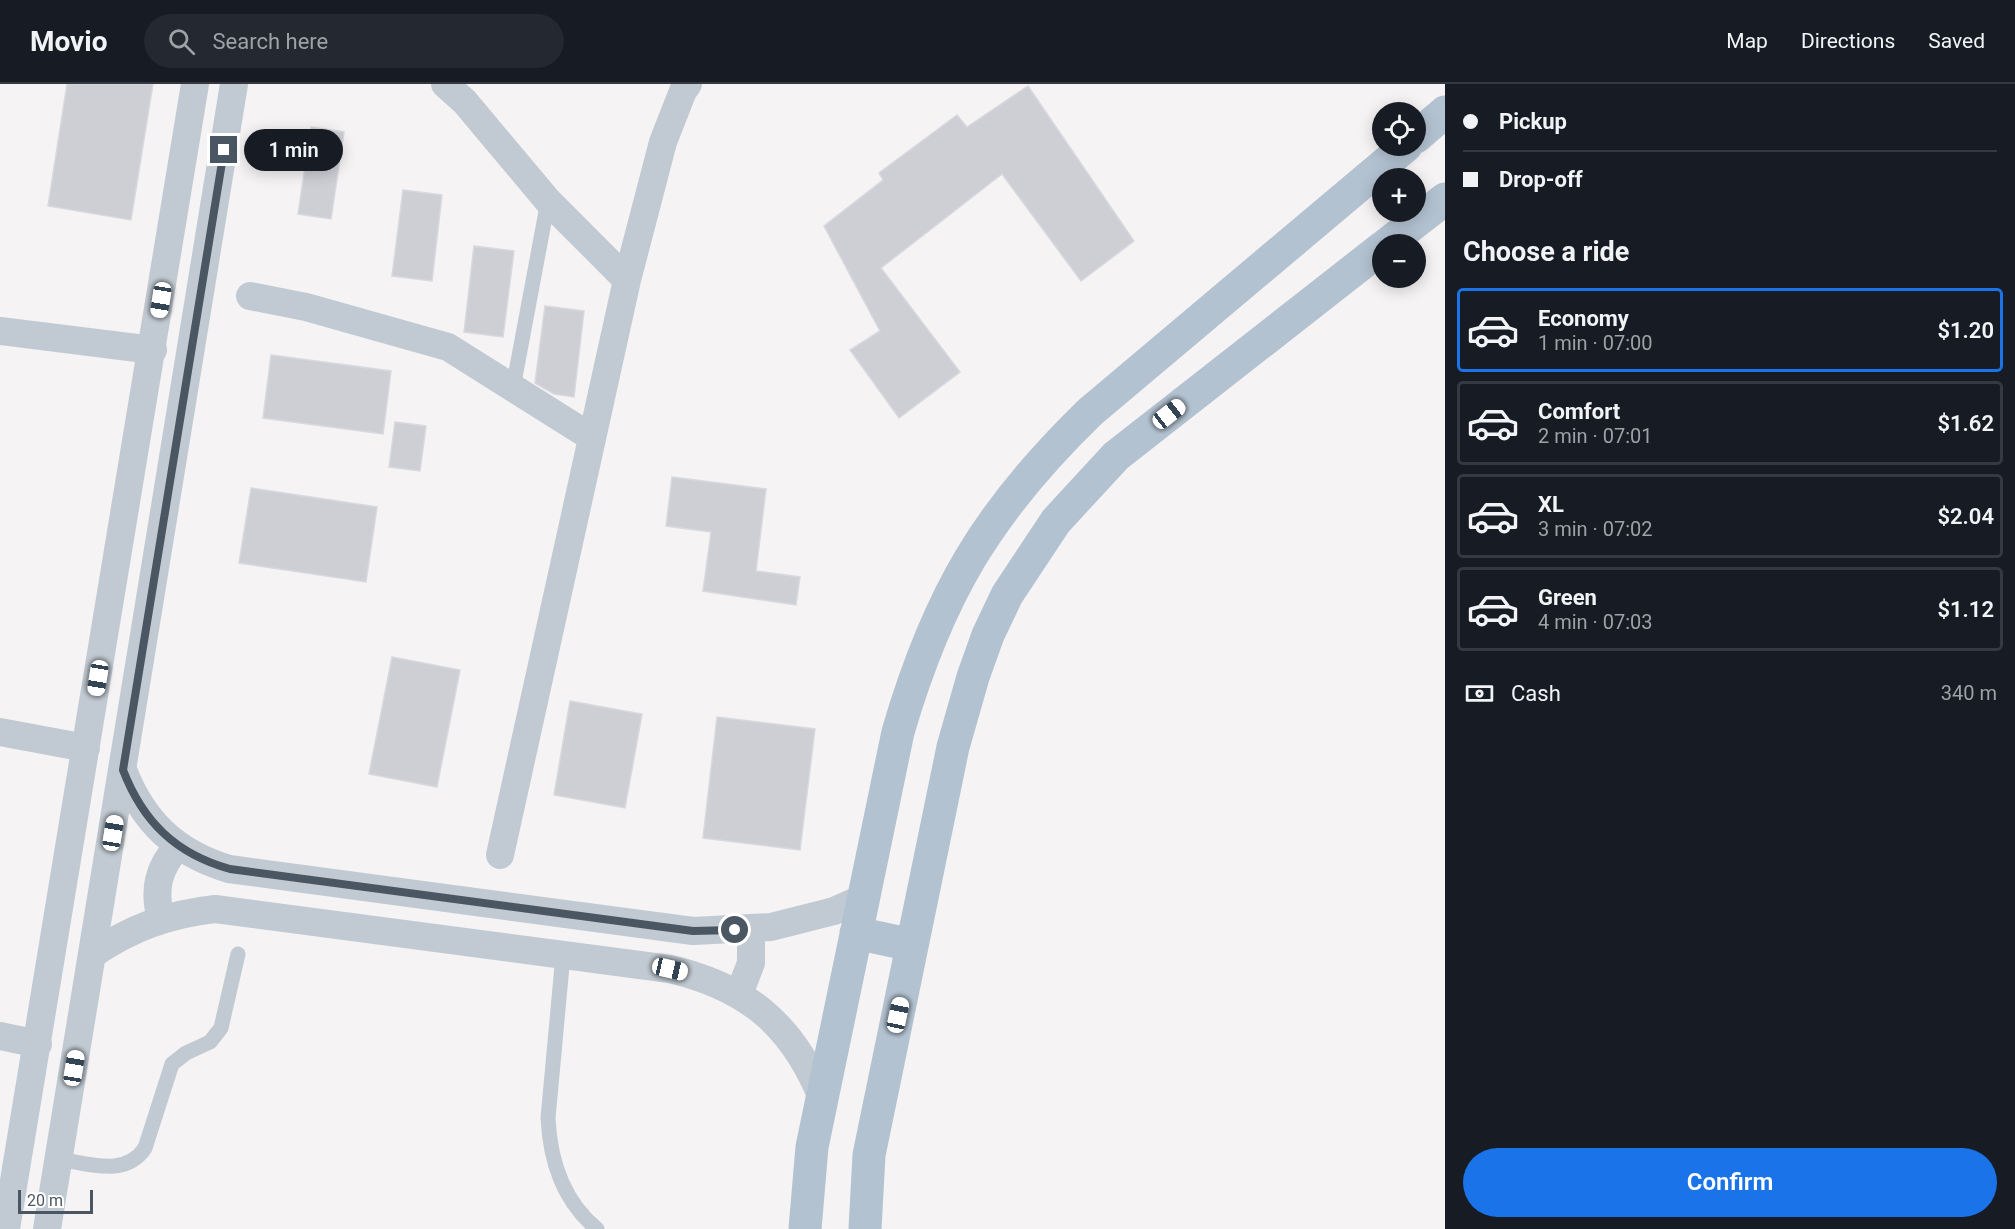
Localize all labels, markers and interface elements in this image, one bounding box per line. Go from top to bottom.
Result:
search box [144,14,564,68]
text: Movio [30,25,108,58]
icon: search [165,25,198,58]
text: Search here [213,29,328,54]
text: Map [1726,29,1768,53]
text: Directions [1801,29,1895,53]
text: Saved [1928,29,1985,53]
map controls [1372,102,1426,288]
button: locate [1372,102,1426,156]
text: Pickup [1499,109,1567,134]
callout: 1 min [245,129,344,171]
route end [210,136,237,163]
text: 1 min [268,138,319,162]
text: Drop-off [1499,167,1583,192]
button: + [1372,168,1426,222]
button: − [1372,234,1426,288]
text: Choose a ride [1463,236,1629,268]
car [149,281,173,319]
icon: car [1466,303,1520,357]
text: Economy [1538,306,1629,331]
text: $1.20 [1937,318,1994,343]
text: 1 min · 07:00 [1538,331,1653,355]
car [1149,396,1189,432]
icon: car [1466,396,1520,450]
text: Comfort [1538,399,1620,424]
text: $1.62 [1937,411,1994,436]
text: 2 min · 07:01 [1538,424,1653,448]
icon: car [1466,489,1520,543]
text: XL [1538,492,1564,517]
text: $2.04 [1937,504,1994,529]
text: 3 min · 07:02 [1538,517,1653,541]
icon: car [1466,582,1520,636]
text: Green [1538,585,1597,610]
text: $1.12 [1937,597,1994,622]
text: 4 min · 07:03 [1538,610,1653,634]
car [86,659,110,697]
icon: cash [1463,677,1496,710]
text: Cash [1511,681,1561,706]
text: 340 m [1941,681,1997,705]
car [101,814,125,852]
route start [721,916,748,943]
car [650,956,690,982]
car [885,996,911,1034]
car [62,1049,86,1087]
button: Confirm [1463,1148,1997,1217]
scale bar [18,1187,93,1214]
text: 20 m [27,1191,63,1210]

